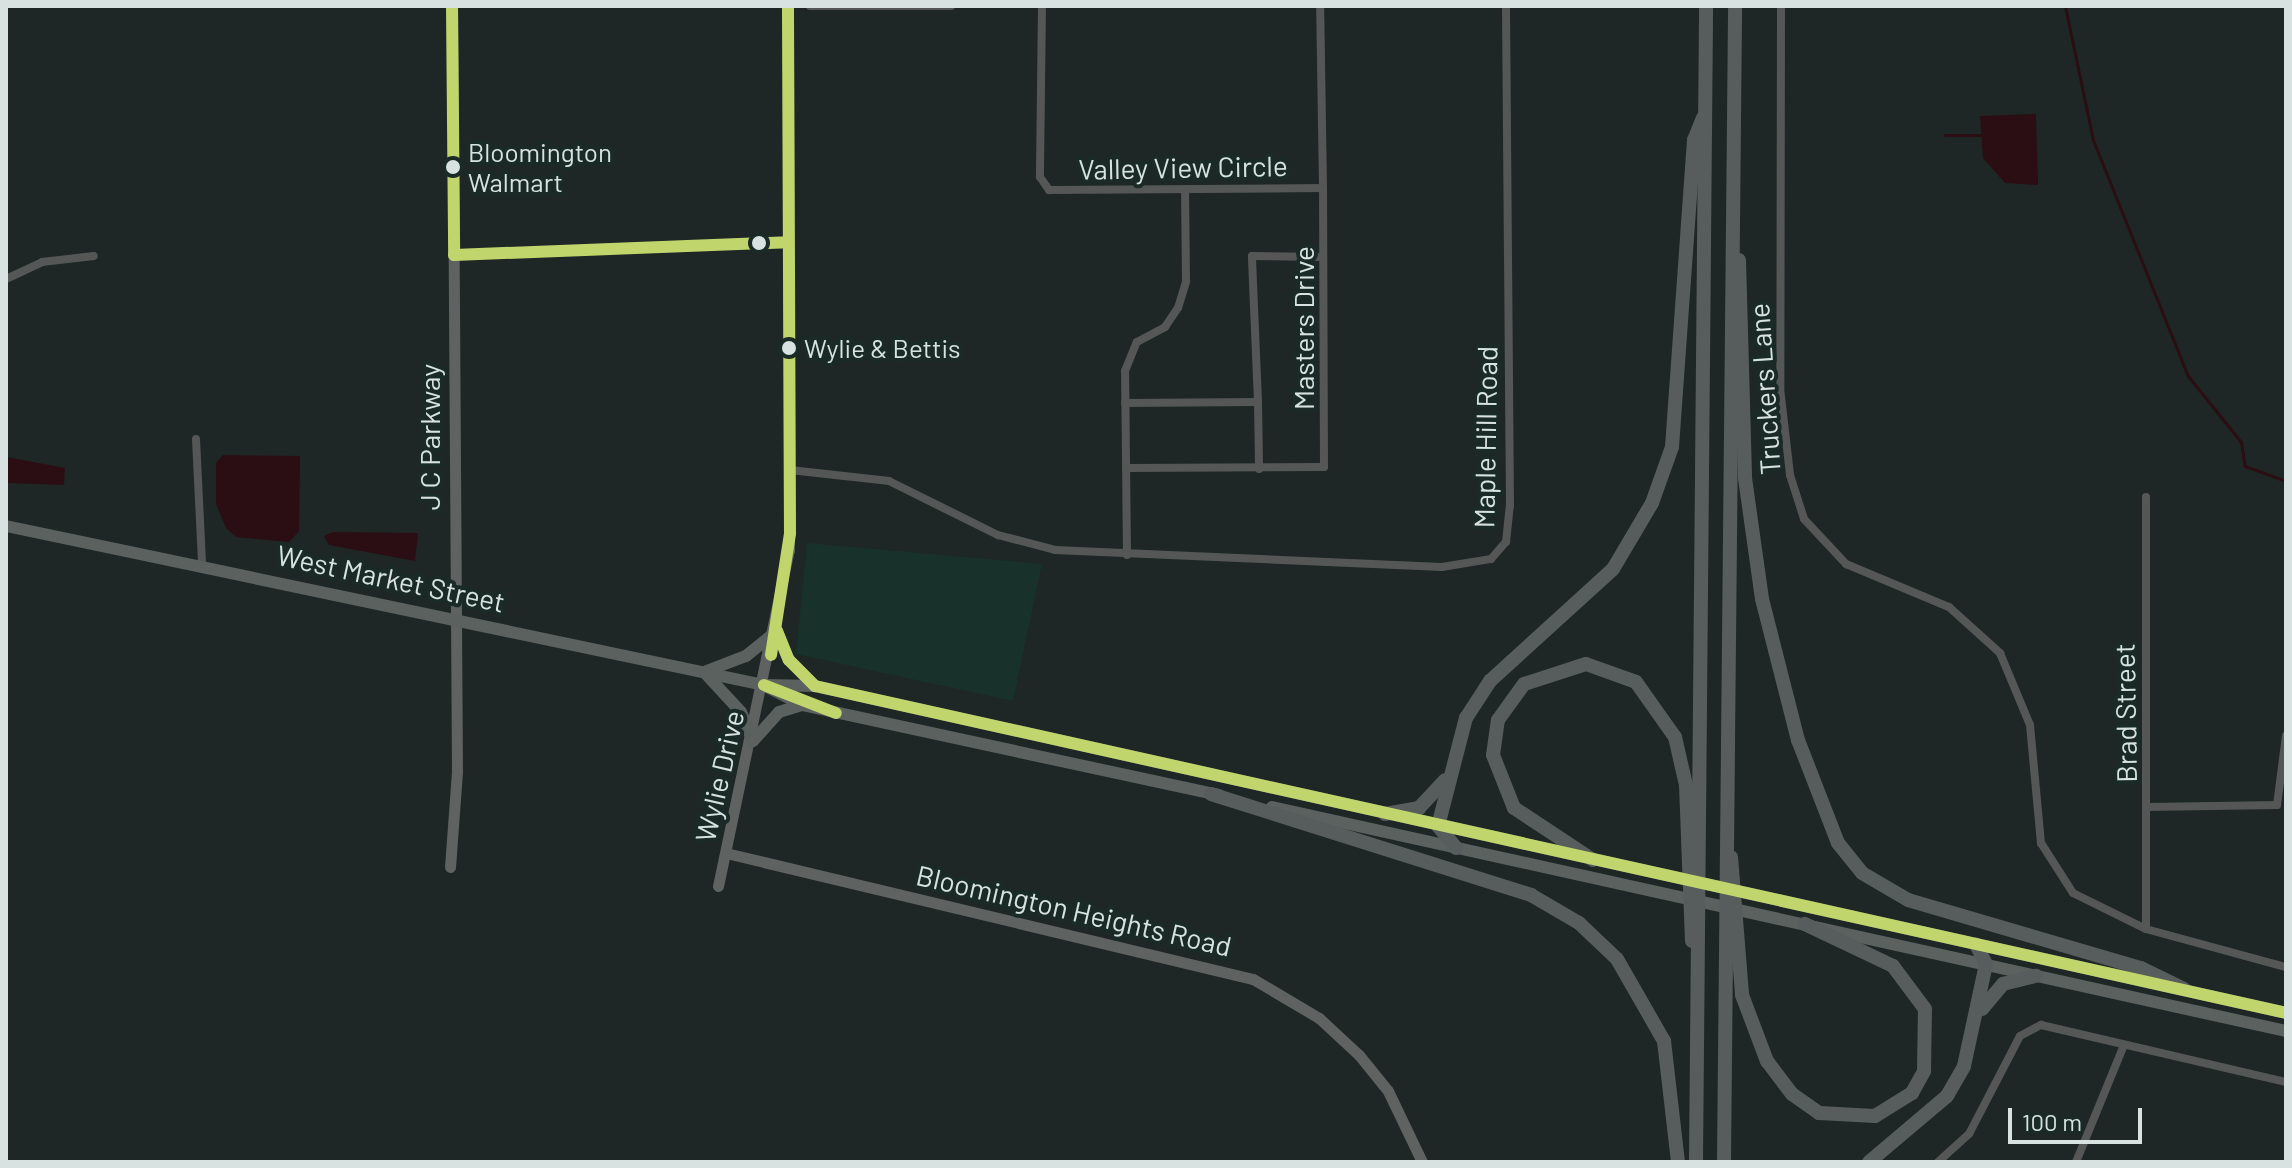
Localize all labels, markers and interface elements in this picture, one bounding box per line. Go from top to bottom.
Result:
place label: Bloomington Walmart [468,136,612,198]
street label: Valley View Circle [1078,148,1288,186]
marker: Bloomington Walmart [445,159,461,175]
unlabelled marker [751,235,767,251]
street label: Masters Drive [1286,246,1320,410]
street label: Truckers Lane [1741,302,1787,476]
place label: Wylie & Bettis [804,332,961,364]
marker: Wylie & Bettis [781,340,797,356]
street label: Maple Hill Road [1467,345,1503,529]
street label: J C Parkway [412,364,446,510]
street label: West Market Street [274,537,508,619]
street label: Brad Street [2107,643,2143,783]
street label: Wylie Drive [688,707,750,845]
street label: Bloomington Heights Road [913,857,1235,963]
scale bar [2012,1092,2146,1142]
text: 100 m [2022,1107,2082,1136]

